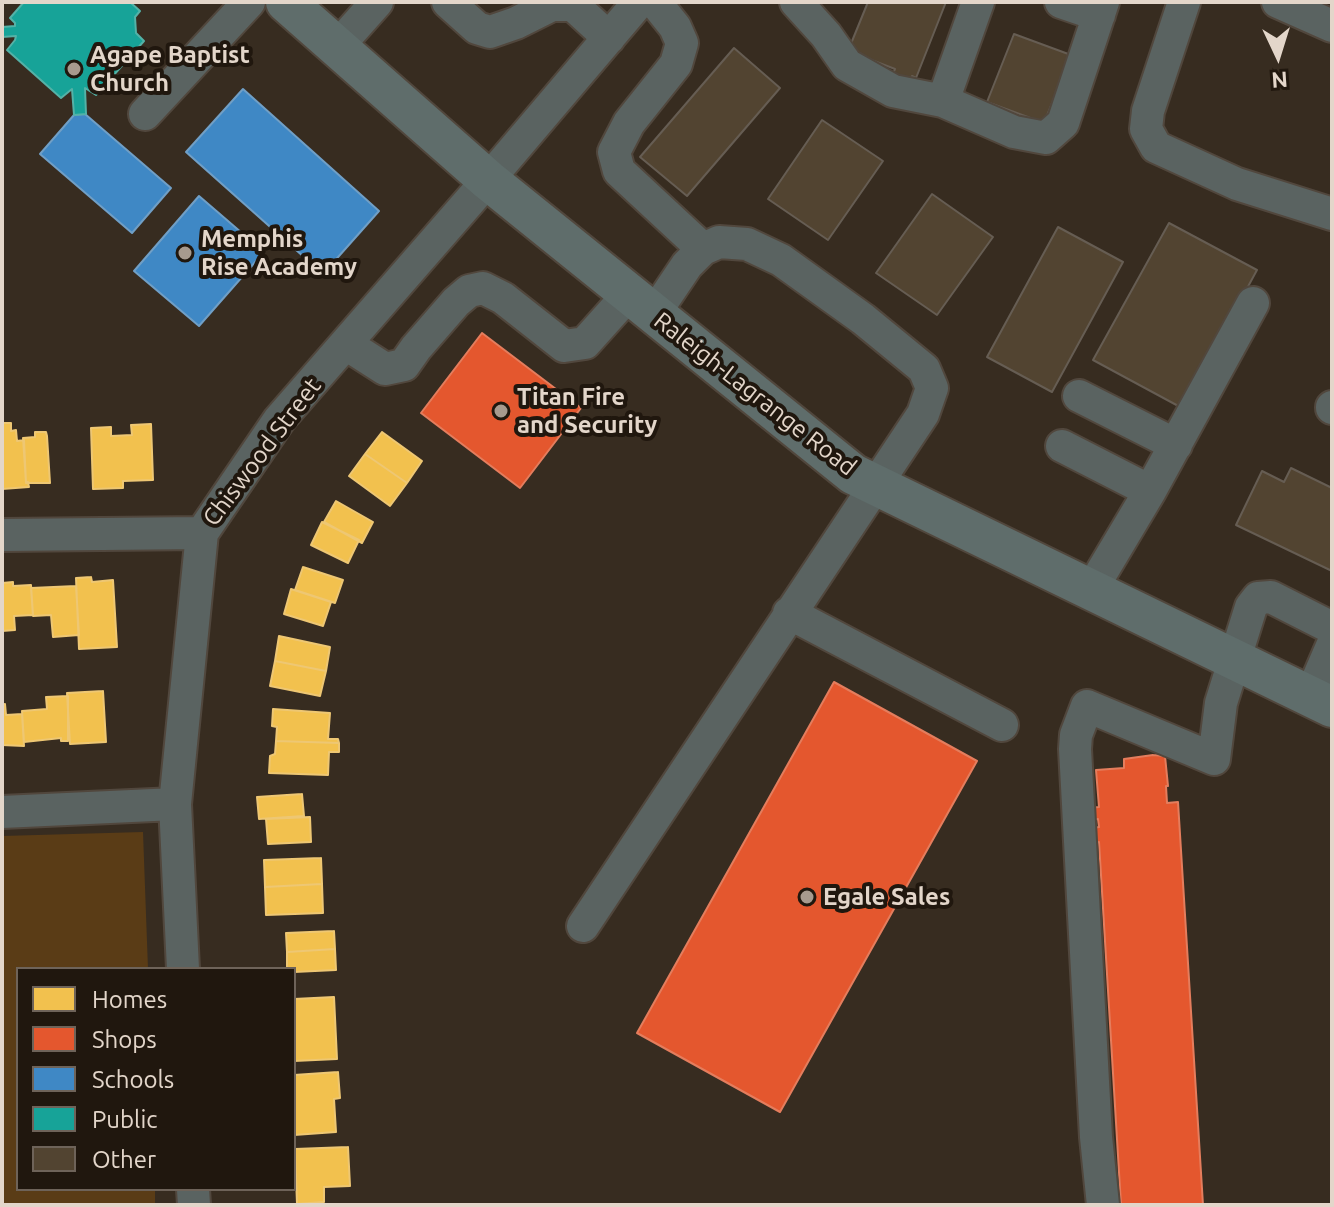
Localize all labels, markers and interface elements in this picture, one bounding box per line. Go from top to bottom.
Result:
north arrow [1238,16,1318,96]
place label: Agape Baptist Church [90,41,250,97]
marker: Agape Baptist Church [65,60,83,78]
text: N [1271,67,1289,93]
place label: Memphis Rise Academy [201,225,357,281]
marker: Memphis Rise Academy [176,244,194,262]
street label: Raleigh-Lagrange Road [648,306,862,482]
street label: Chiswood Street [197,372,327,532]
place label: Titan Fire and Security [517,383,657,439]
marker: Titan Fire and Security [492,402,510,420]
place label: Egale Sales [823,883,950,911]
marker: Egale Sales [798,888,816,906]
legend [16,967,296,1191]
text: Homes [92,986,167,1013]
text: Shops [92,1026,157,1053]
text: Schools [92,1066,174,1093]
text: Public [92,1106,157,1133]
text: Other [92,1146,156,1173]

